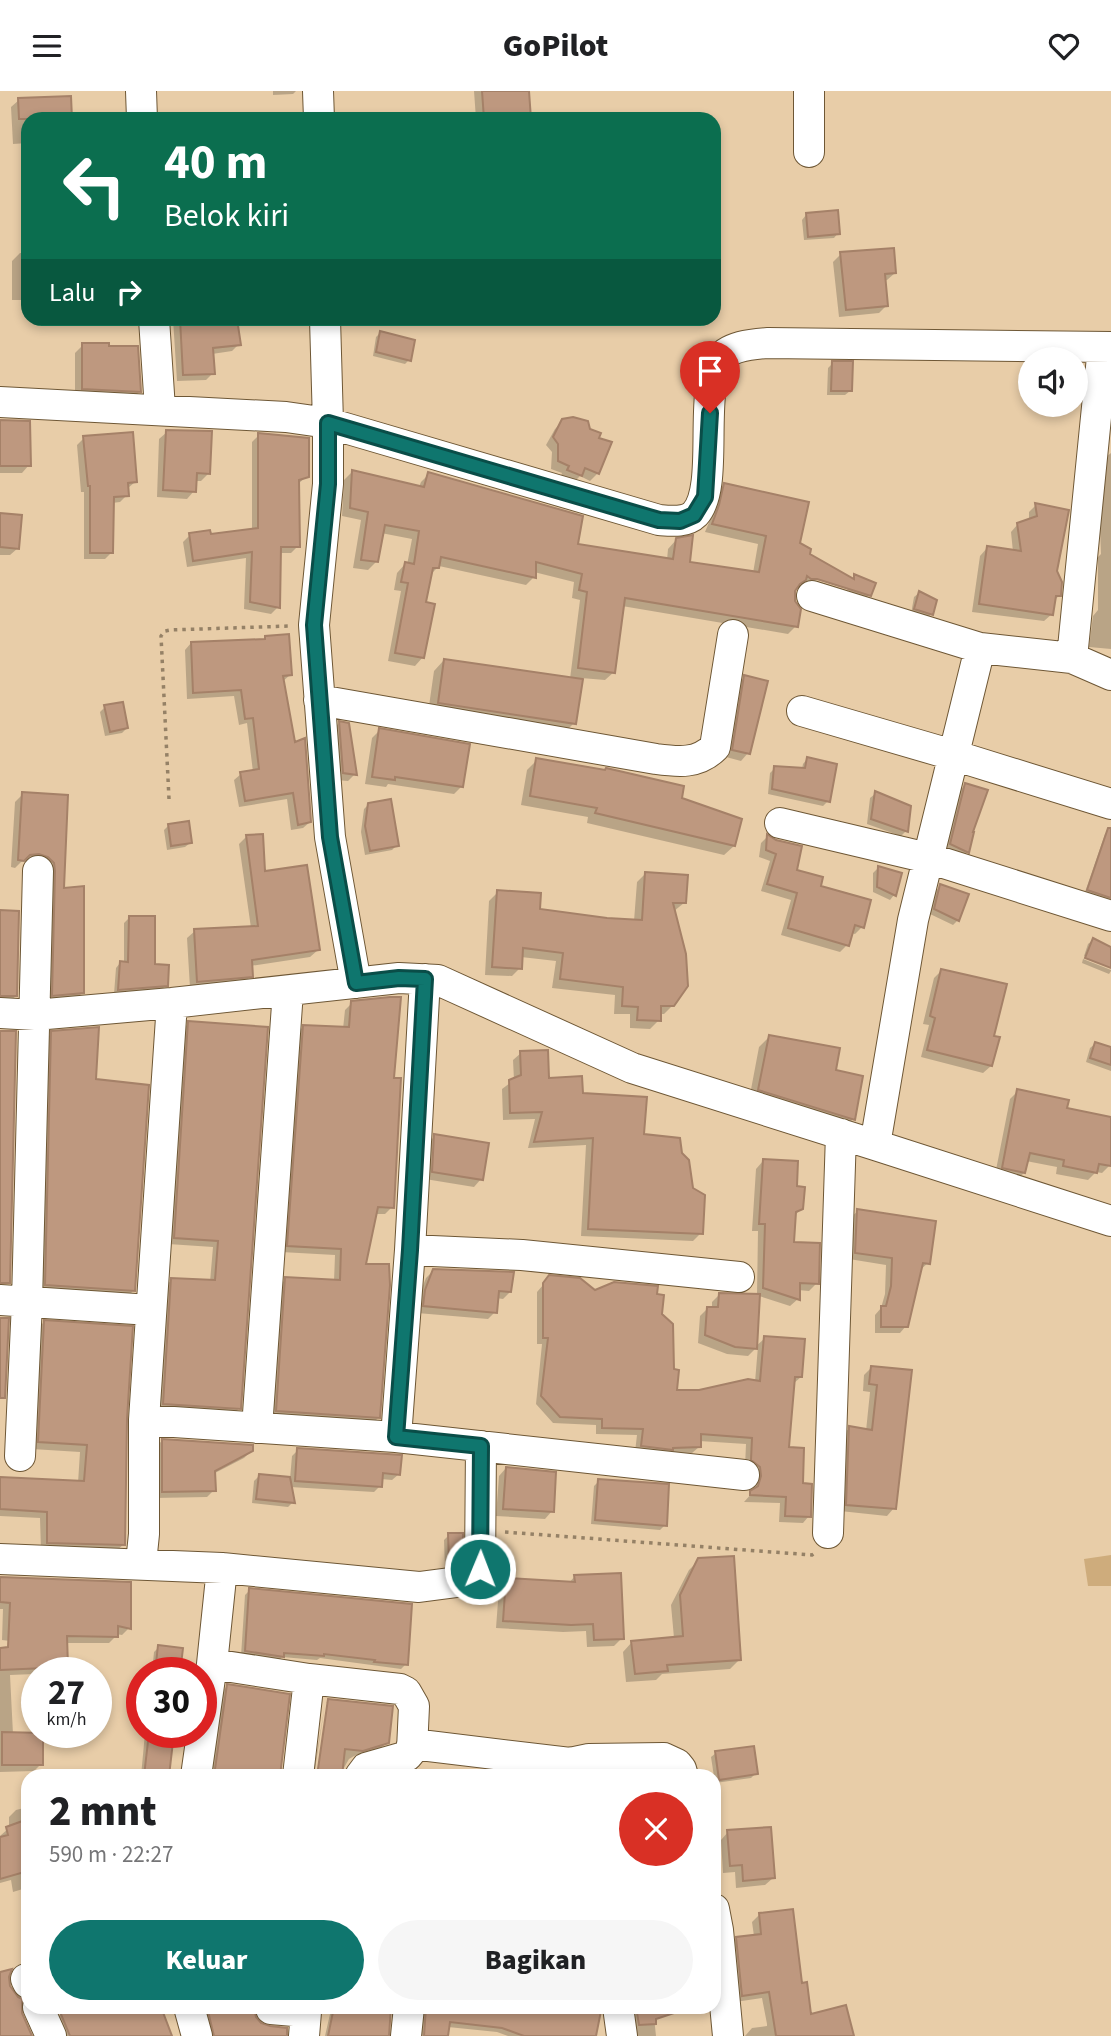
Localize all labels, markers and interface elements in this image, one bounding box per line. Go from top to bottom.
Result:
text: GoPilot [503,23,608,69]
icon: menu [28,27,66,65]
icon: heart [1045,27,1083,65]
text: 40 m [164,128,268,198]
icon: left [49,140,140,231]
text: Belok kiri [164,193,289,239]
icon: right [110,273,148,311]
text: Lalu [49,274,96,311]
pin [680,341,740,413]
map controls [1018,347,1088,417]
button: sound [1018,347,1088,417]
icon: arrive [691,352,729,390]
position arrow [443,1532,517,1606]
speed limit sign: 30 [126,1657,217,1748]
text: 27 [48,1668,85,1718]
text: km/h [47,1707,86,1732]
text: 2 mnt [49,1782,157,1842]
button: close [619,1792,693,1866]
text: 590 m · 22:27 [49,1838,173,1871]
button: Keluar [49,1920,364,2000]
button: Bagikan [378,1920,693,2000]

